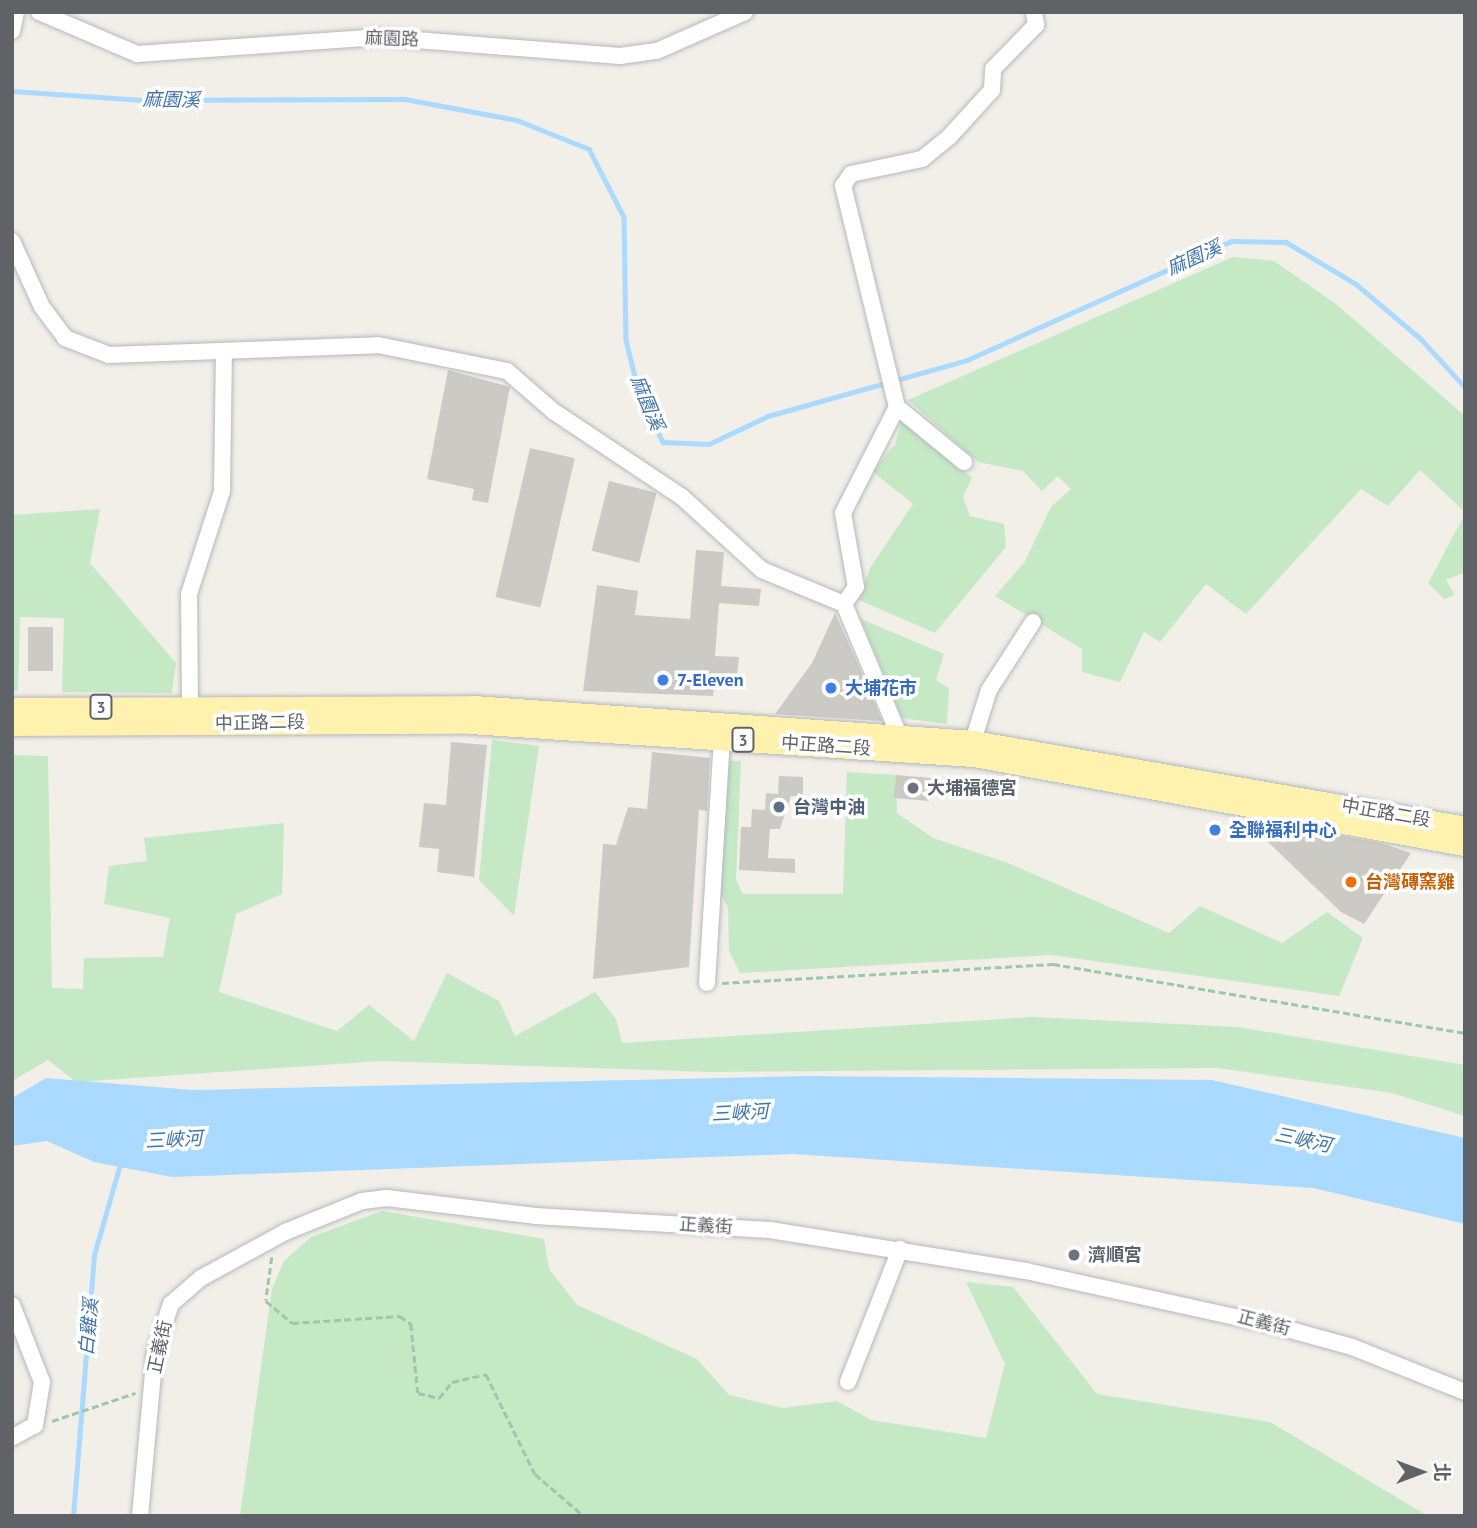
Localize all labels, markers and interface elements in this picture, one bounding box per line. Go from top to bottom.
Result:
street label: 麻園路 [365,27,419,51]
water label: 麻園溪 [142,88,200,112]
water label: 麻園溪 [1163,236,1225,280]
water label: 麻園溪 [626,372,668,434]
place label: 7-Eleven [677,669,744,691]
marker: 7-Eleven [655,672,671,688]
place label: 大埔花市 [845,677,917,699]
marker: 大埔花市 [823,680,839,696]
road number: 3 [89,694,113,720]
street label: 中正路二段 [215,711,305,735]
road number: 3 [731,727,755,752]
street label: 中正路二段 [780,732,872,760]
place label: 大埔福德宮 [927,777,1017,799]
marker: 大埔福德宮 [905,780,921,796]
street label: 中正路二段 [1340,795,1432,831]
place label: 台灣中油 [793,796,865,818]
marker: 台灣中油 [771,799,787,815]
place label: 全聯福利中心 [1229,819,1337,841]
marker: 全聯福利中心 [1207,822,1223,838]
place label: 台灣磚窯雞 [1365,871,1455,893]
marker: 台灣磚窯雞 [1343,874,1359,890]
water label: 三峽河 [711,1100,769,1126]
water label: 三峽河 [1273,1123,1333,1157]
water label: 三峽河 [145,1127,203,1153]
street label: 正義街 [678,1213,734,1239]
place label: 濟順宮 [1088,1244,1142,1266]
marker: 濟順宮 [1066,1247,1082,1263]
water label: 白雞溪 [75,1298,103,1356]
street label: 正義街 [1235,1306,1293,1340]
street label: 正義街 [144,1318,176,1376]
north arrow [1386,1437,1456,1507]
text: 北 [1430,1462,1454,1482]

